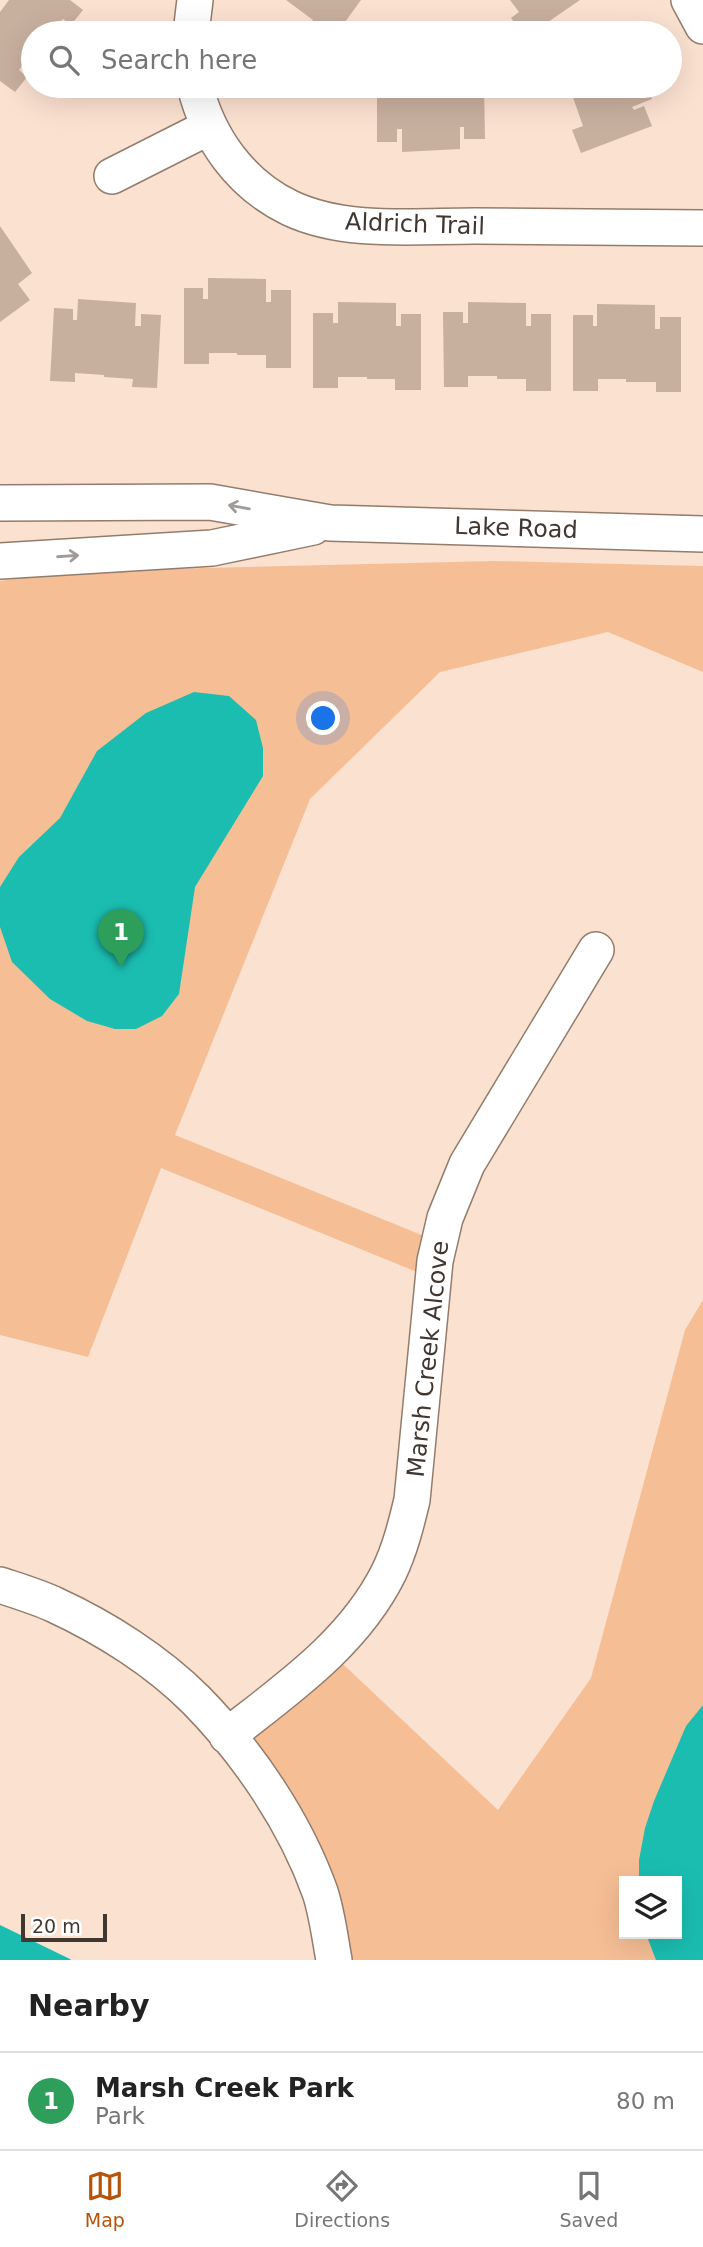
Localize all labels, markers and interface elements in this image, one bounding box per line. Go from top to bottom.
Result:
search box [21,21,682,98]
icon: search [45,41,83,79]
text: Search here [101,45,257,75]
street label: Aldrich Trail [345,208,485,240]
one-way arrow [228,500,250,513]
street label: Lake Road [454,512,578,544]
one-way arrow [56,549,79,562]
your location [306,701,340,735]
pin: 1 [98,909,144,967]
street label: Marsh Creek Alcove [402,1239,454,1479]
map controls [619,1876,682,1939]
button: layers [619,1876,682,1939]
scale bar [21,1911,107,1943]
text: 20 m [32,1915,81,1937]
text: Nearby [28,1988,150,2023]
text: Marsh Creek Park [95,2073,354,2103]
text: 1 [43,2088,59,2114]
text: 80 m [616,2088,675,2114]
text: Park [95,2103,145,2129]
tab: Map [85,2167,125,2231]
tab: Directions [294,2167,390,2231]
tab: Saved [560,2167,618,2231]

